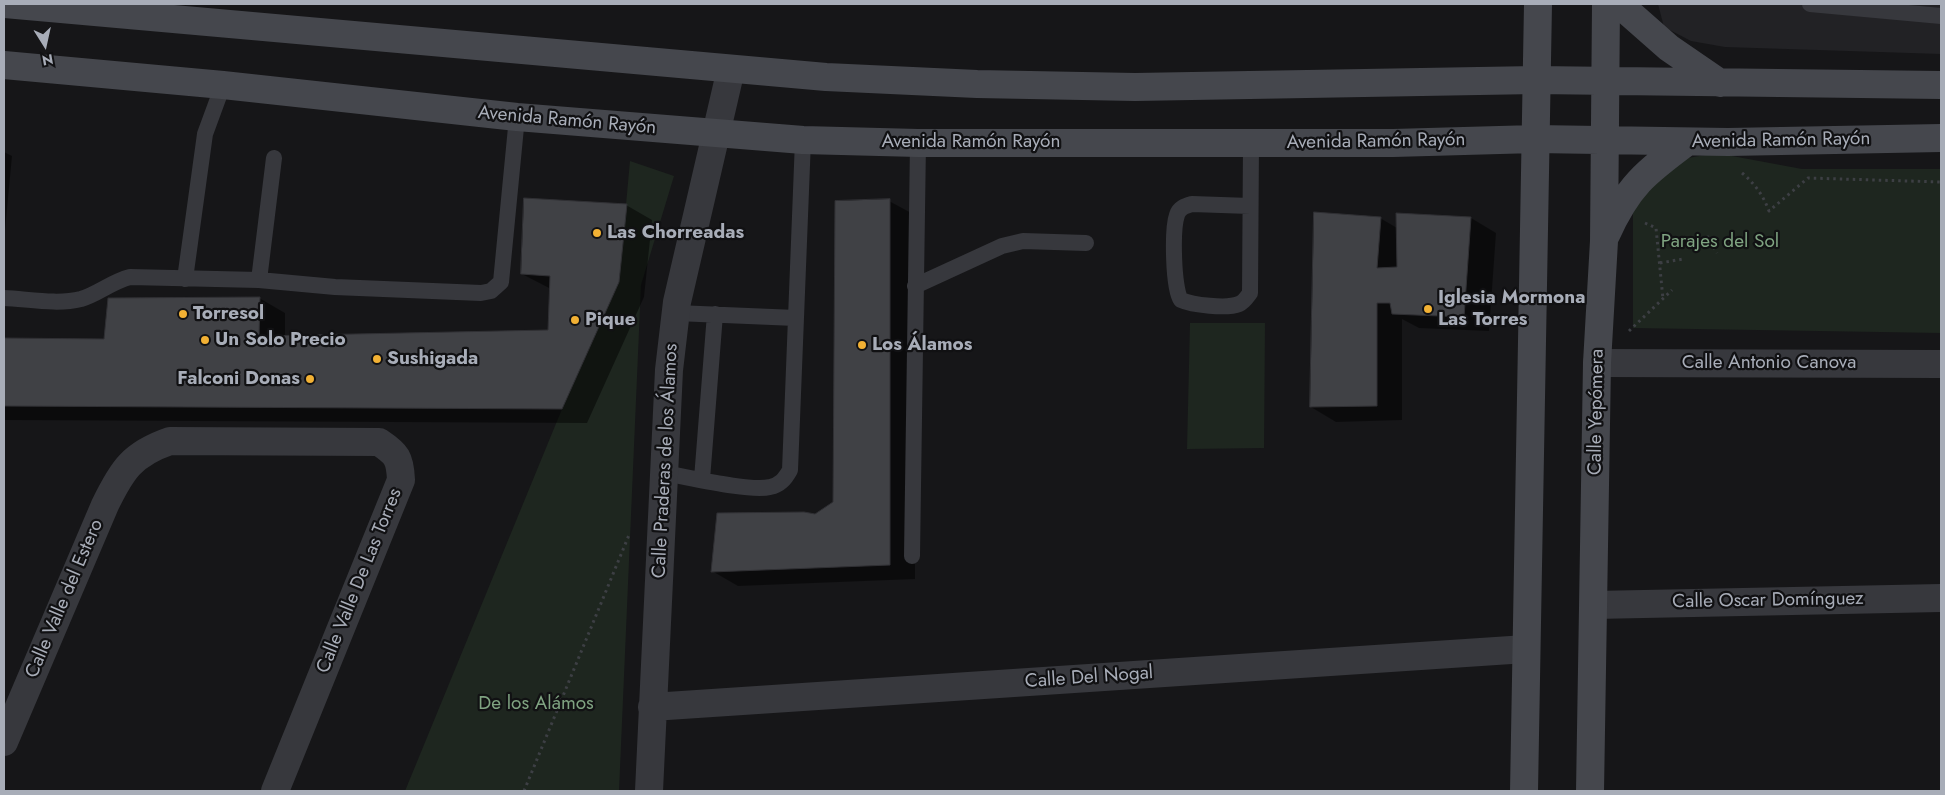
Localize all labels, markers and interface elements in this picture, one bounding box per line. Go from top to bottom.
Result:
north arrow [20,20,70,70]
text: N [40,49,55,71]
street label: Avenida Ramón Rayón [477,102,657,140]
street label: Avenida Ramón Rayón [1691,128,1871,154]
street label: Avenida Ramón Rayón [1286,129,1466,155]
street label: Avenida Ramón Rayón [882,131,1060,153]
place label: Las Chorreadas [607,222,744,244]
marker: Las Chorreadas [591,227,603,239]
park label: Parajes del Sol [1661,231,1779,253]
place label: Iglesia Mormona Las Torres [1438,287,1585,331]
place label: Torresol [193,303,264,325]
marker: Iglesia Mormona Las Torres [1422,303,1434,315]
marker: Torresol [177,308,189,320]
place label: Pique [585,309,636,331]
marker: Pique [569,314,581,326]
place label: Un Solo Precio [215,329,346,351]
marker: Un Solo Precio [199,334,211,346]
place label: Los Álamos [872,334,972,356]
marker: Los Álamos [856,339,868,351]
street label: Calle Praderas de los Álamos [648,343,684,579]
place label: Sushigada [387,348,478,370]
street label: Calle Yepómera [1584,349,1610,475]
street label: Calle Antonio Canova [1682,352,1856,374]
marker: Sushigada [371,353,383,365]
place label: Falconi Donas [177,368,300,390]
marker: Falconi Donas [304,373,316,385]
street label: Calle Valle De Las Torres [312,485,408,677]
street label: Calle Valle del Estero [21,516,109,682]
street label: Calle Oscar Domínguez [1672,588,1864,614]
street label: Calle Del Nogal [1024,662,1154,694]
park label: De los Alámos [478,693,594,715]

